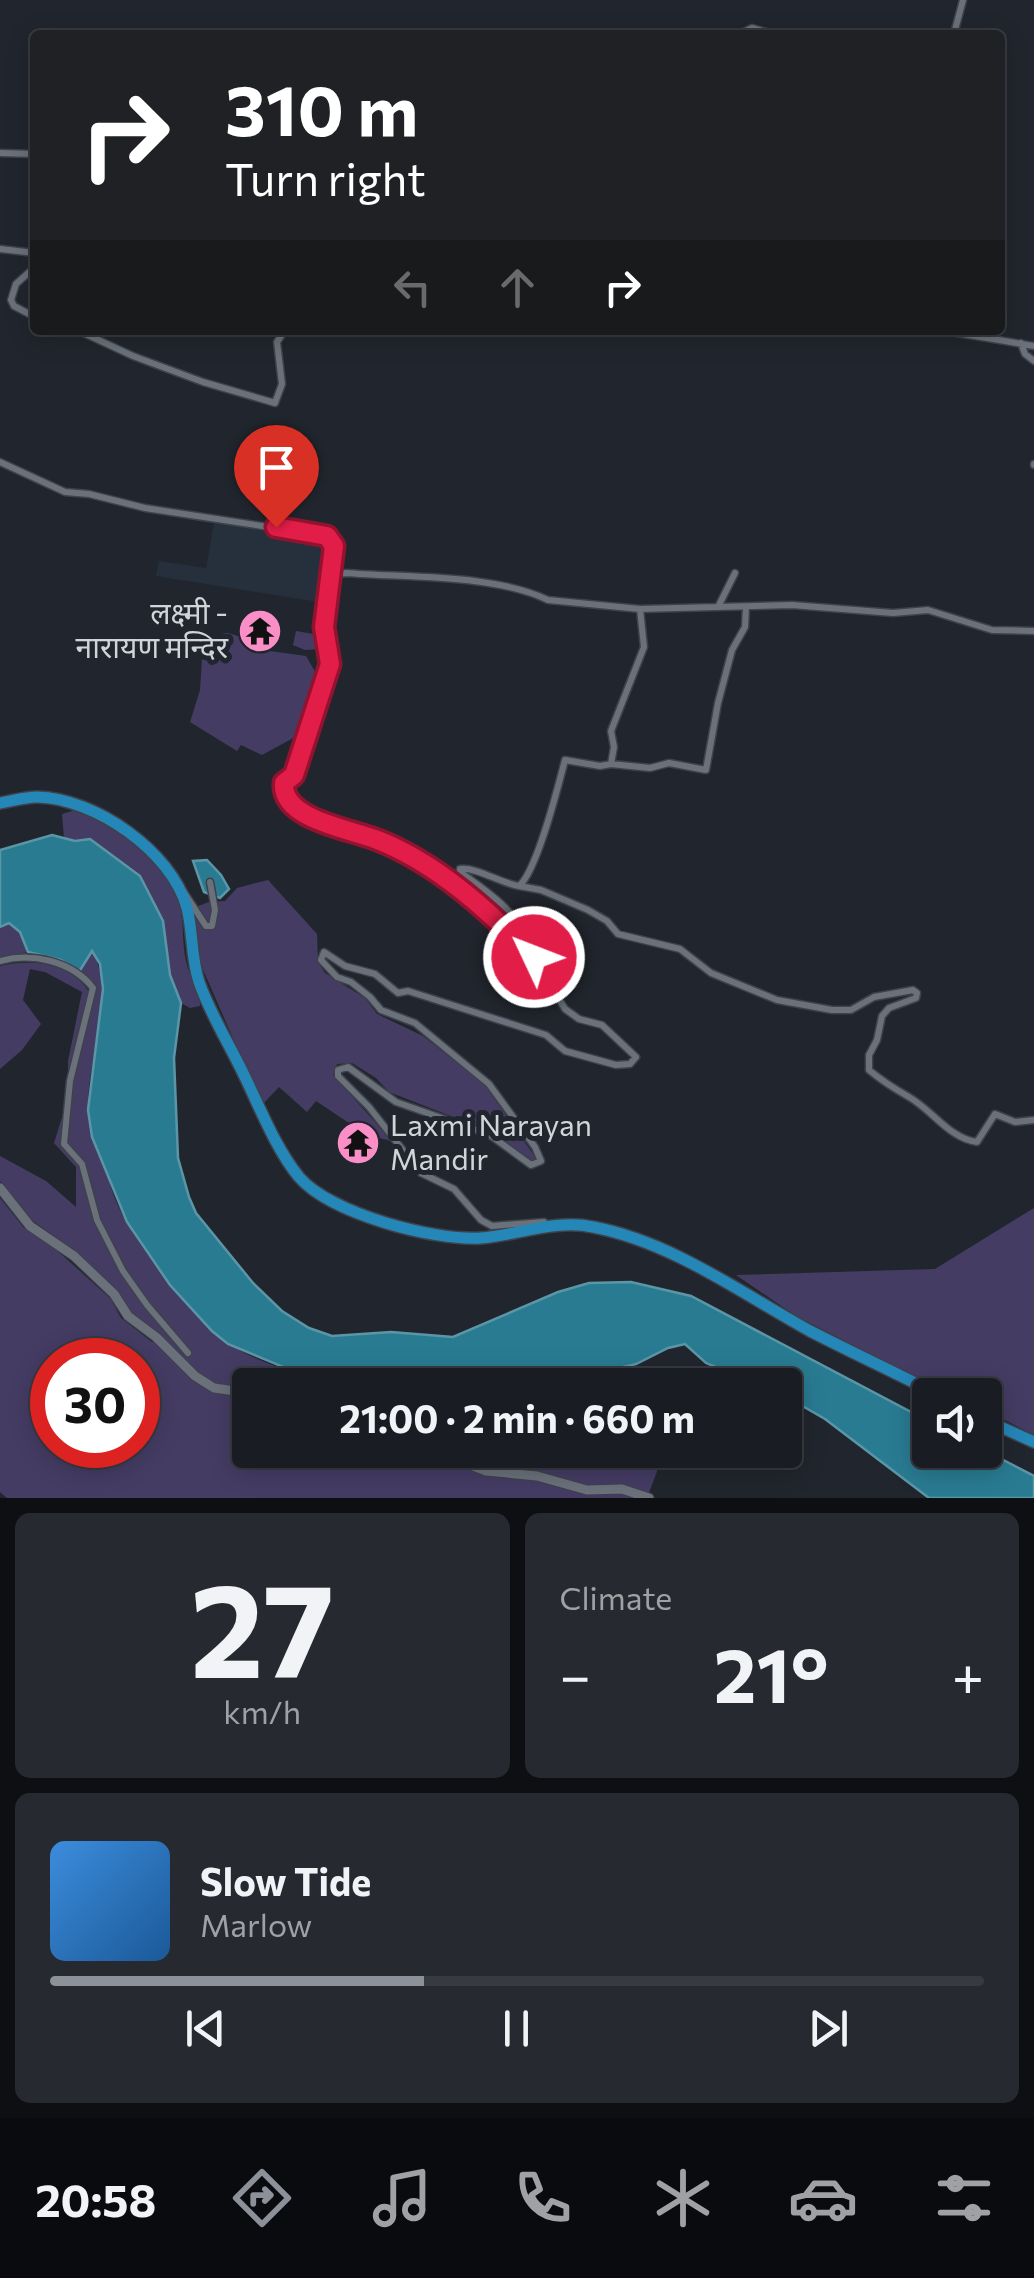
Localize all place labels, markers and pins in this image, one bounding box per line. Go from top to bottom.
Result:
pin [234,425,319,528]
place label: लक्ष्मी - नारायण मन्दिर [76,593,229,664]
temple icon: लक्ष्मी - नारायण मन्दिर [237,608,283,654]
place label: Laxmi Narayan Mandir [390,1105,592,1176]
temple icon: Laxmi Narayan Mandir [335,1120,381,1166]

